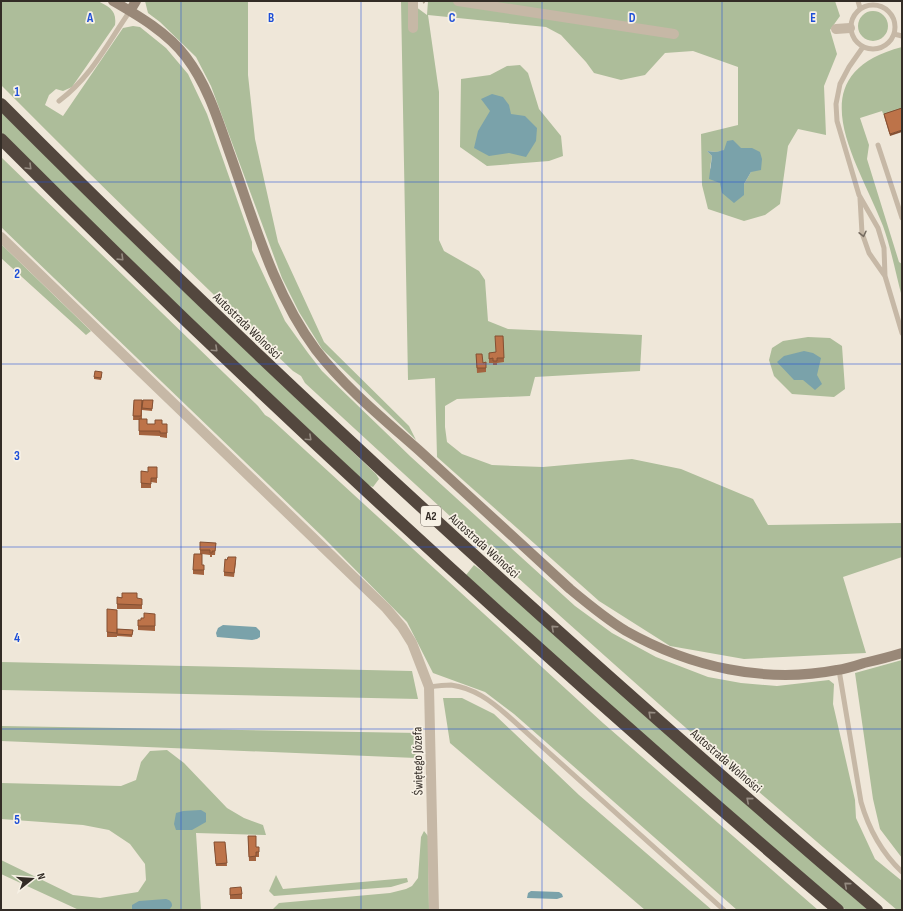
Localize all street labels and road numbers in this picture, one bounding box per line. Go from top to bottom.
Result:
street label: Autostrada Wolności [209,289,285,363]
road number: A2 [421,506,441,526]
street label: Autostrada Wolności [445,510,523,582]
street label: Autostrada Wolności [686,725,765,796]
street label: Świętego Józefa [409,727,427,795]

